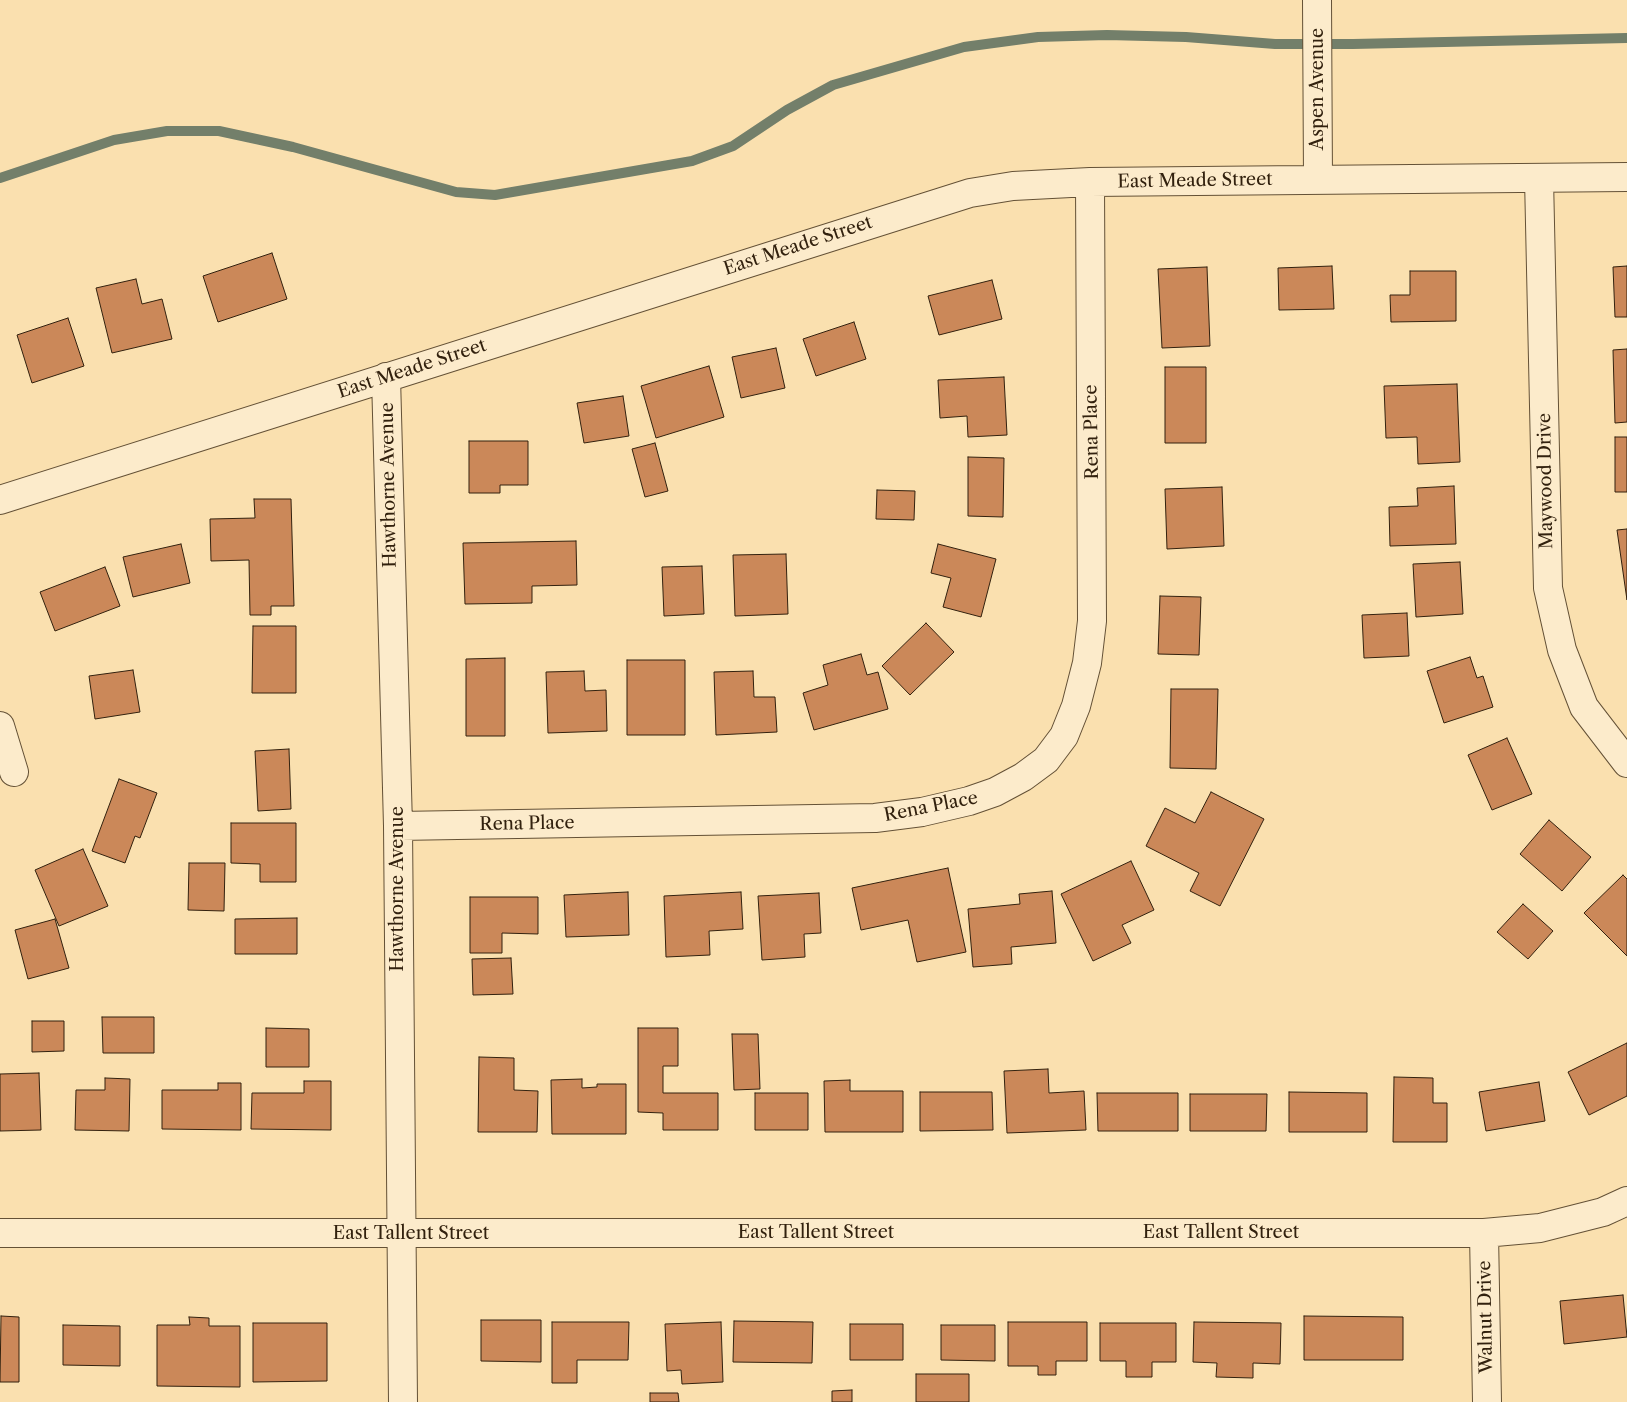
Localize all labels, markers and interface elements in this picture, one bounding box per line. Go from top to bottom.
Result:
street label: Aspen Avenue [1307,28,1329,150]
street label: East Meade Street [1117,169,1273,193]
street label: East Meade Street [721,212,875,280]
street label: East Meade Street [335,335,489,403]
street label: Rena Place [1080,384,1104,480]
street label: Hawthorne Avenue [377,402,401,568]
street label: Maywood Drive [1534,413,1558,549]
street label: Rena Place [882,787,980,827]
street label: Hawthorne Avenue [387,806,409,972]
street label: Rena Place [479,812,575,836]
street label: East Tallent Street [738,1222,894,1244]
street label: East Tallent Street [1143,1222,1299,1244]
street label: East Tallent Street [333,1223,489,1245]
street label: Walnut Drive [1474,1260,1498,1374]

